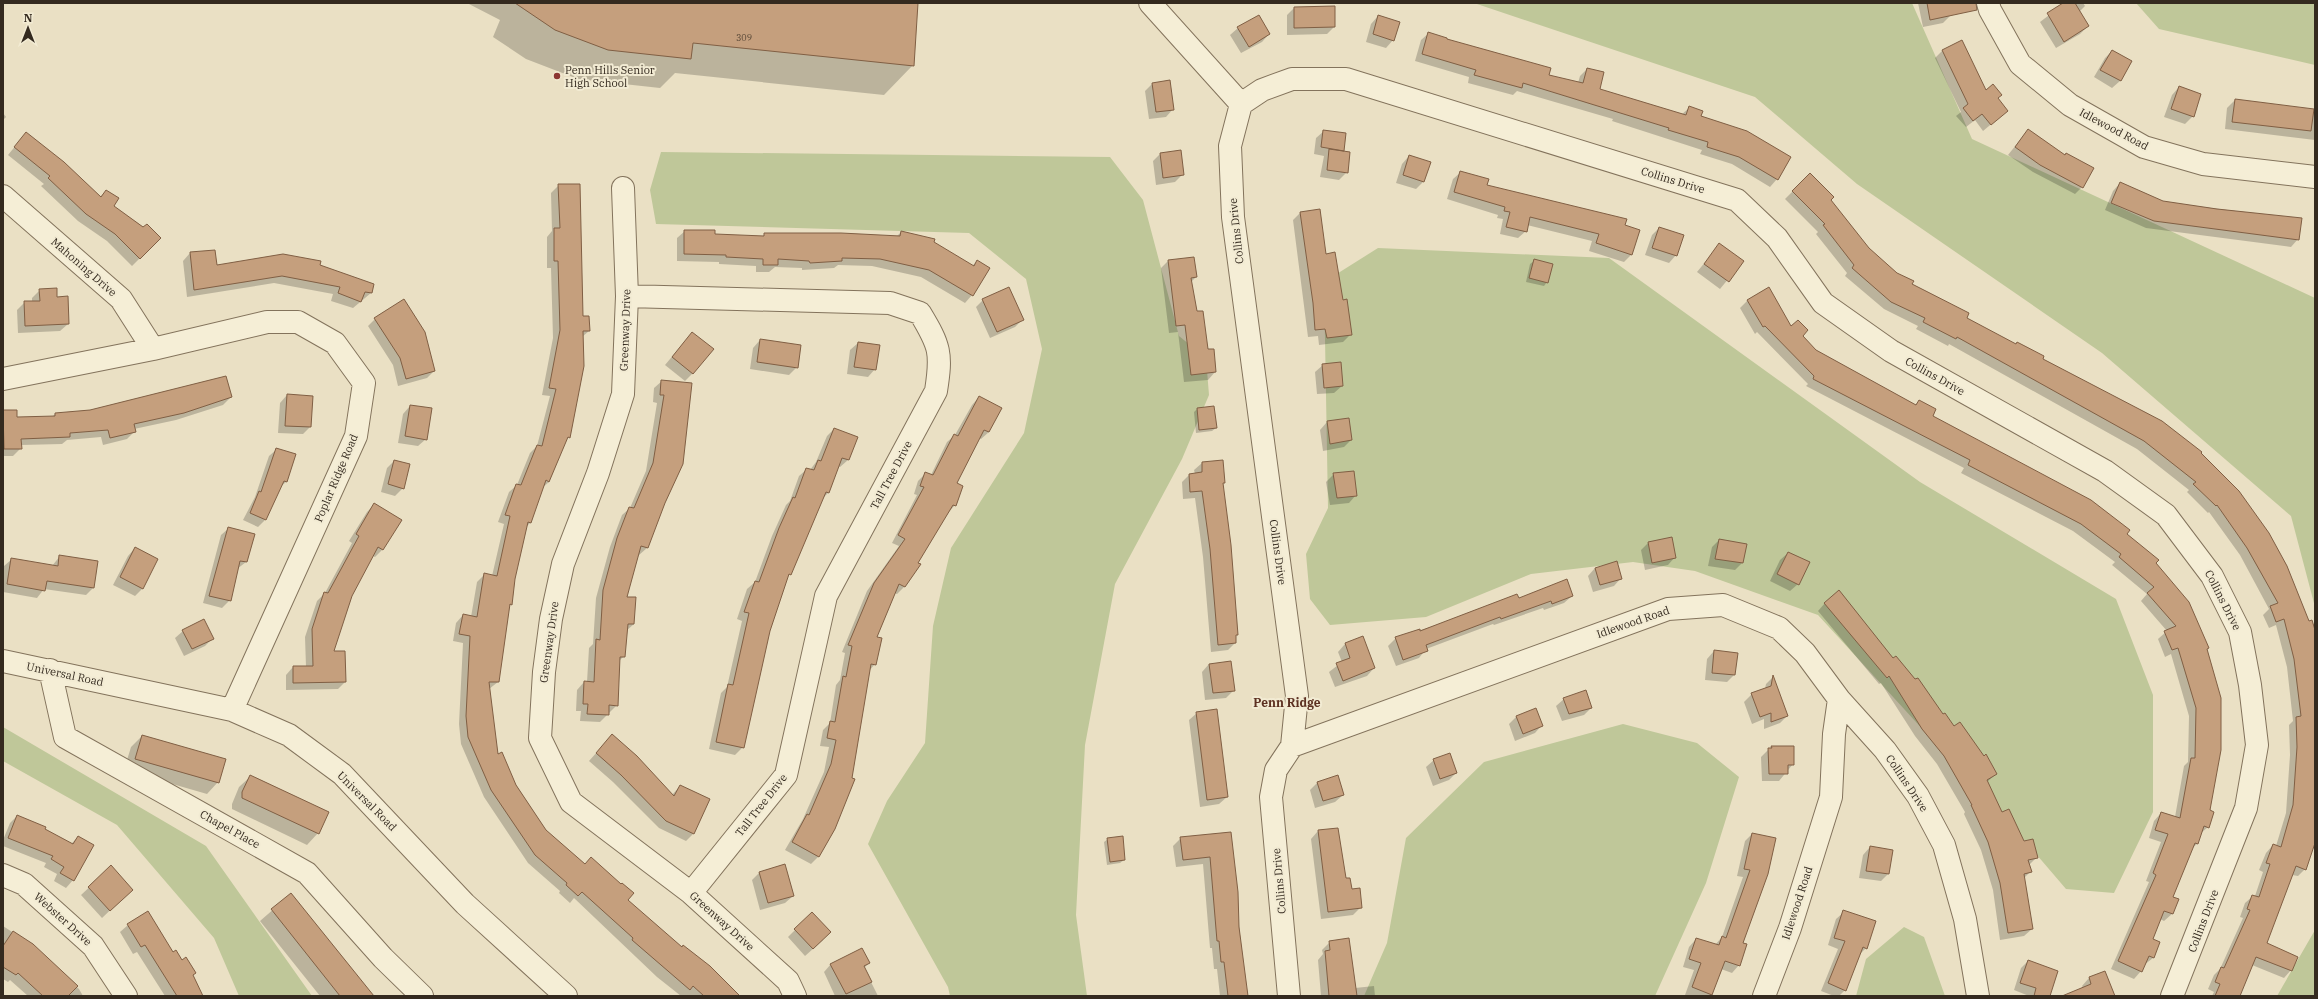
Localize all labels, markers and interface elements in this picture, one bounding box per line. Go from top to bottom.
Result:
north arrow [8,8,48,48]
text: N [24,11,33,25]
house number: 309 [736,32,752,43]
place label: Penn Hills Senior High School [565,63,655,90]
marker: Penn Hills Senior High School [552,71,562,81]
street label: Idlewood Road [2077,105,2151,153]
street label: Collins Drive [1639,164,1707,196]
street label: Collins Drive [1226,197,1246,265]
street label: Mahoning Drive [48,235,120,299]
street label: Greenway Drive [617,289,633,371]
street label: Collins Drive [1903,354,1967,398]
street label: Poplar Ridge Road [311,431,361,524]
street label: Tall Tree Drive [867,438,915,512]
street label: Collins Drive [1266,518,1290,586]
street label: Collins Drive [2202,567,2244,633]
street label: Greenway Drive [536,600,562,684]
street label: Idlewood Road [1595,603,1672,641]
street label: Universal Road [25,659,105,689]
district label: Penn Ridge [1253,695,1321,710]
street label: Collins Drive [1883,752,1931,814]
street label: Universal Road [334,768,400,834]
street label: Tall Tree Drive [732,771,790,839]
street label: Chapel Place [198,807,262,851]
street label: Collins Drive [1269,847,1289,914]
street label: Idlewood Road [1779,864,1816,941]
street label: Greenway Drive [687,888,757,954]
street label: Collins Drive [2185,888,2221,954]
street label: Webster Drive [31,889,95,949]

